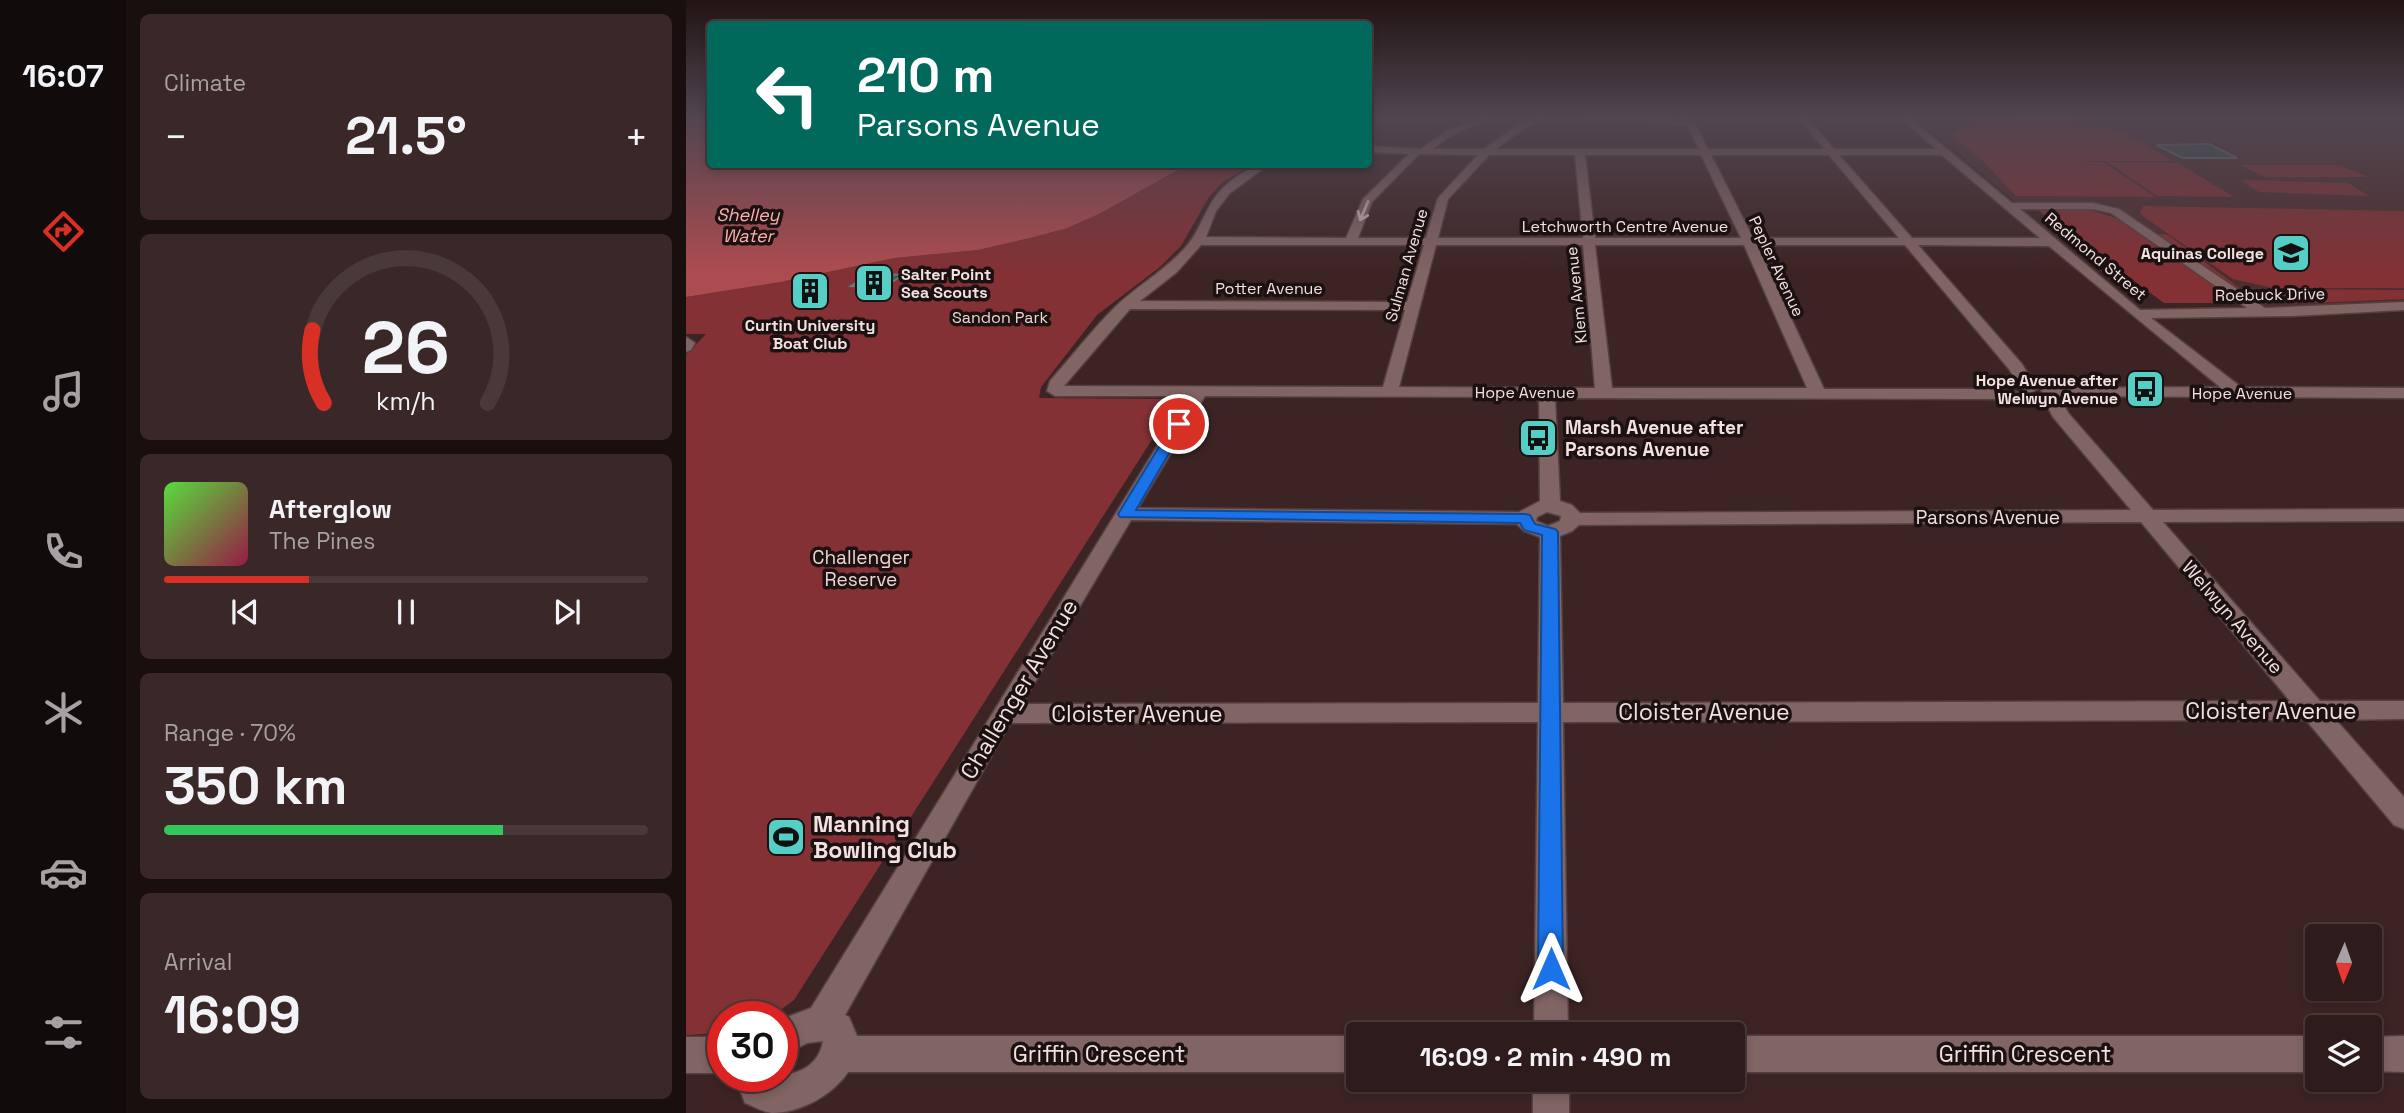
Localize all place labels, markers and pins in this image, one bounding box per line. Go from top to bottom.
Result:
school or university icon: Aquinas College [2270,232,2312,274]
place label: Aquinas College [2141,243,2264,264]
building icon: Salter Point Sea Scouts [853,262,895,304]
place label: Salter Point Sea Scouts [901,264,991,303]
building icon: Curtin University Boat Club [789,270,831,312]
place label: Curtin University Boat Club [745,315,875,354]
bus stop icon: Hope Avenue after Welwyn Avenue [2124,368,2166,410]
place label: Hope Avenue after Welwyn Avenue [1976,370,2118,409]
pin [1149,394,1209,454]
place label: Marsh Avenue after Parsons Avenue [1565,415,1744,462]
bus stop icon: Marsh Avenue after Parsons Avenue [1517,417,1559,459]
place label: Manning Bowling Club [813,809,957,865]
sports icon: Manning Bowling Club [765,816,807,858]

